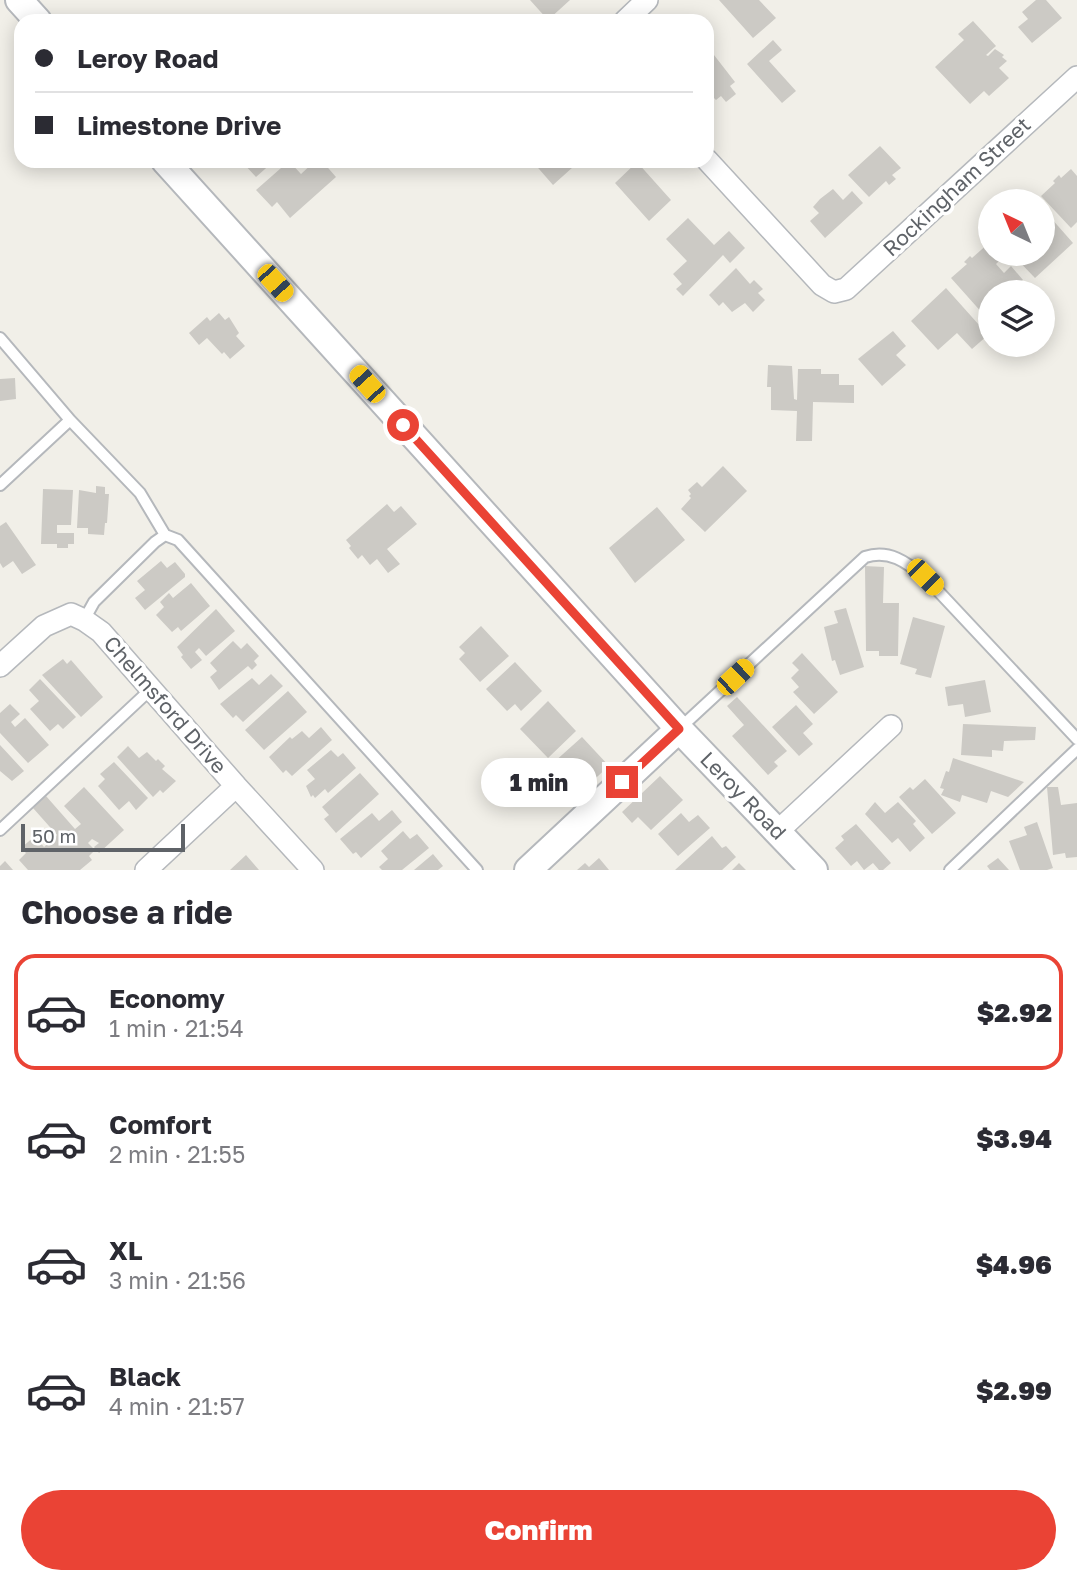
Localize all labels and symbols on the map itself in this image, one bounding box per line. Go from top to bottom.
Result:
street label: Rockingham Street [877,111,1035,261]
north arrow [978,189,1055,266]
car [254,260,297,306]
car [346,361,389,407]
route start [387,409,419,441]
car [903,555,948,599]
street label: Chelmsford Drive [99,630,233,779]
car [713,655,758,699]
street label: Leroy Road [695,746,792,845]
callout: 1 min [482,758,598,806]
route end [606,766,638,798]
scale bar [21,821,186,853]

